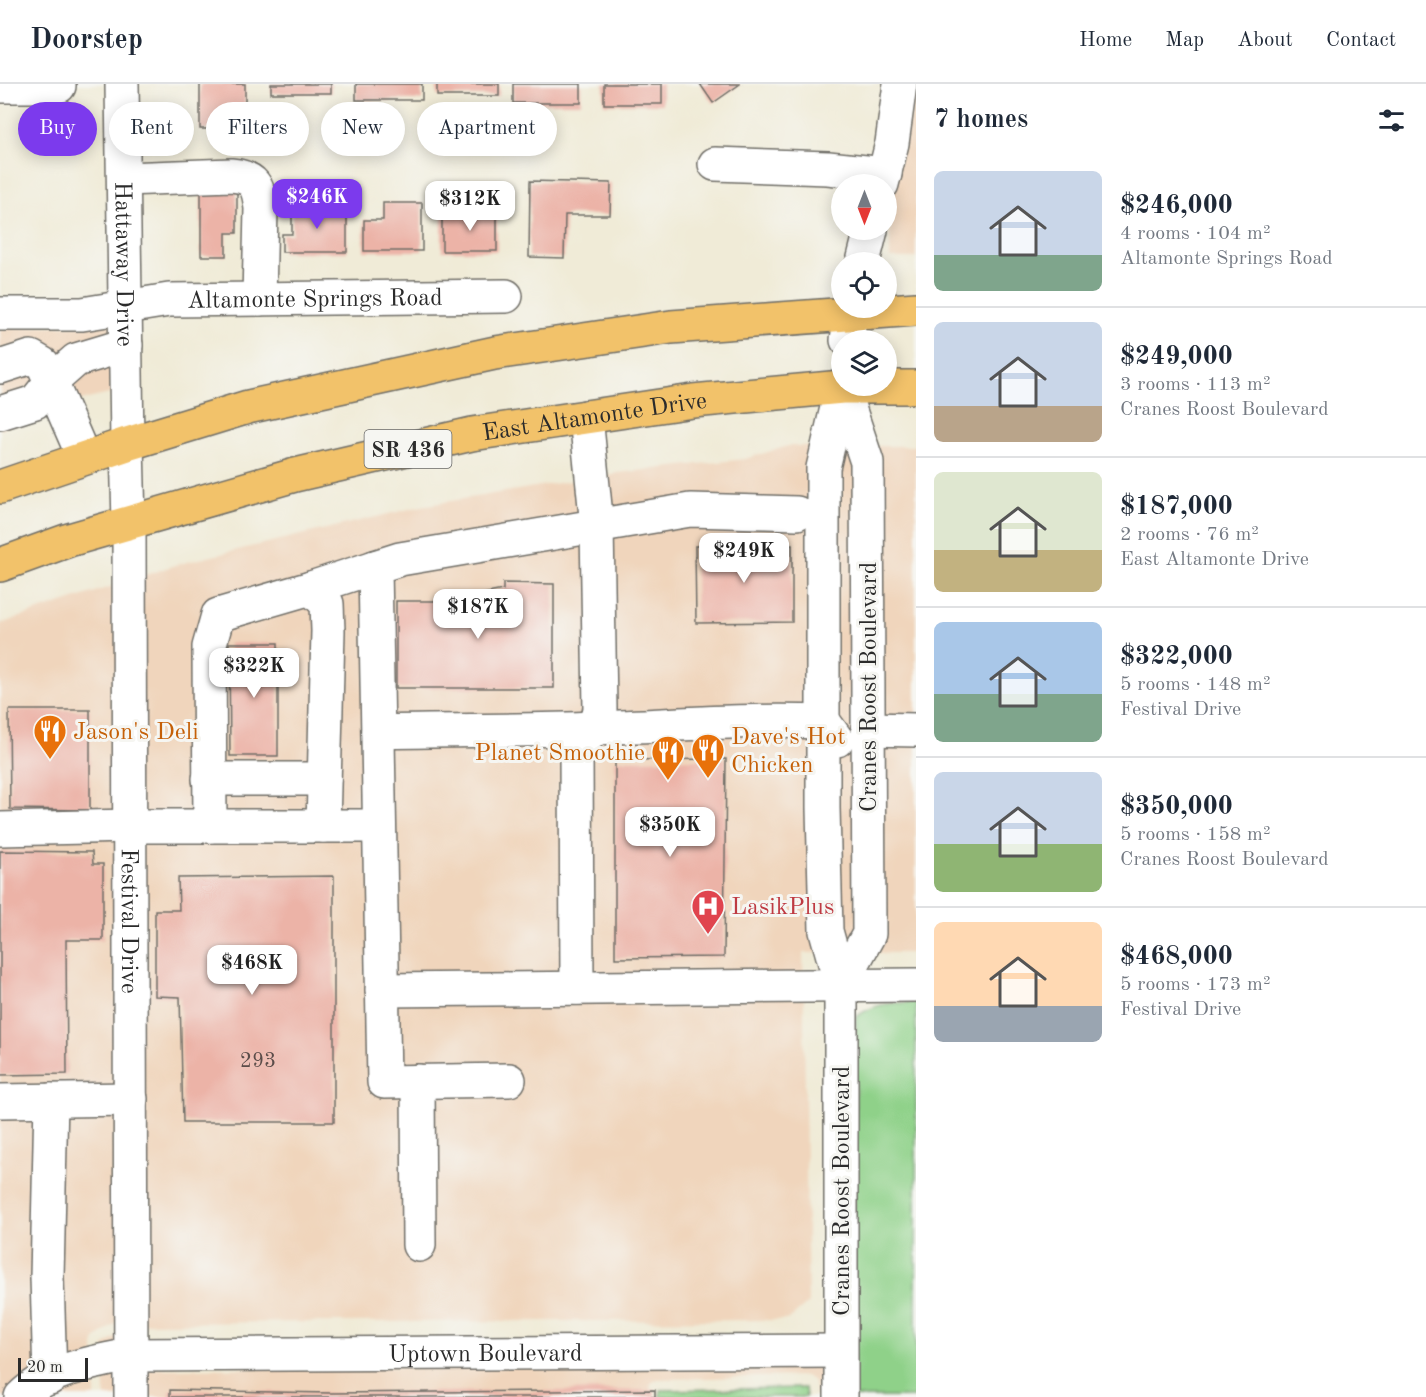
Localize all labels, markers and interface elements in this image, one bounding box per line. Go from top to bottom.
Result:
text: Doorstep [30,27,143,55]
text: Home [1079,30,1132,51]
text: Map [1165,30,1204,51]
text: About [1237,30,1293,51]
text: Contact [1326,30,1396,51]
chip: Buy [18,102,97,156]
chip: Rent [109,102,194,156]
chip: Filters [206,102,309,156]
chip: New [321,102,405,156]
chip: Apartment [417,102,557,156]
icon: filters [1375,104,1408,137]
text: 7 homes [934,107,1028,133]
north arrow [831,174,897,240]
map controls [831,174,897,396]
pin: $246K [275,179,359,230]
street label: Hattaway Drive [109,181,136,347]
pin: $312K [428,181,512,232]
text: $246K [286,188,348,208]
text: $312K [439,190,501,210]
text: $246,000 [1120,193,1233,219]
icon: home [982,195,1054,267]
text: 4 rooms · 104 m² [1120,224,1270,244]
text: Altamonte Springs Road [1120,249,1333,269]
button: locate [831,252,897,318]
street label: Altamonte Springs Road [187,287,443,314]
button: layers [831,330,897,396]
text: $249,000 [1120,344,1233,370]
icon: home [982,346,1054,418]
text: 3 rooms · 113 m² [1120,375,1270,395]
street label: East Altamonte Drive [481,390,708,446]
text: Cranes Roost Boulevard [1120,400,1329,420]
road number: SR 436 [364,430,452,468]
text: $187,000 [1120,494,1233,520]
icon: home [982,496,1054,568]
text: 2 rooms · 76 m² [1120,525,1259,545]
pin: $249K [702,533,786,584]
text: $249K [713,542,775,562]
text: East Altamonte Drive [1120,550,1309,570]
street label: Cranes Roost Boulevard [858,562,882,812]
pin: $187K [436,589,520,640]
text: $187K [447,598,509,618]
text: $322,000 [1120,644,1233,670]
icon: home [982,646,1054,718]
pin: $322K [212,648,296,699]
text: $322K [223,657,285,677]
text: 5 rooms · 148 m² [1120,675,1270,695]
text: Festival Drive [1120,700,1241,720]
restaurant icon: Jason's Deli [32,713,68,760]
place label: Jason's Deli [73,721,199,745]
place label: Dave's Hot Chicken [731,726,846,778]
restaurant icon: Dave's Hot Chicken [690,732,726,779]
restaurant icon: Planet Smoothie [650,734,686,781]
place label: Planet Smoothie [475,742,645,766]
text: $350,000 [1120,794,1233,820]
icon: home [982,796,1054,868]
pin: $350K [628,807,712,858]
text: $350K [639,816,701,836]
text: 5 rooms · 158 m² [1120,825,1270,845]
street label: Festival Drive [116,848,140,994]
text: Cranes Roost Boulevard [1120,850,1329,870]
hospital icon: LasikPlus [690,888,726,935]
place label: LasikPlus [731,896,834,920]
text: $468,000 [1120,944,1233,970]
pin: $468K [210,945,294,996]
icon: home [982,946,1054,1018]
text: $468K [221,954,283,974]
text: 5 rooms · 173 m² [1120,975,1270,995]
text: Festival Drive [1120,1000,1241,1020]
house number: 293 [240,1051,276,1072]
street label: Cranes Roost Boulevard [831,1066,855,1316]
street label: Uptown Boulevard [388,1342,583,1368]
scale bar [18,1355,88,1382]
text: 20 m [27,1360,63,1376]

